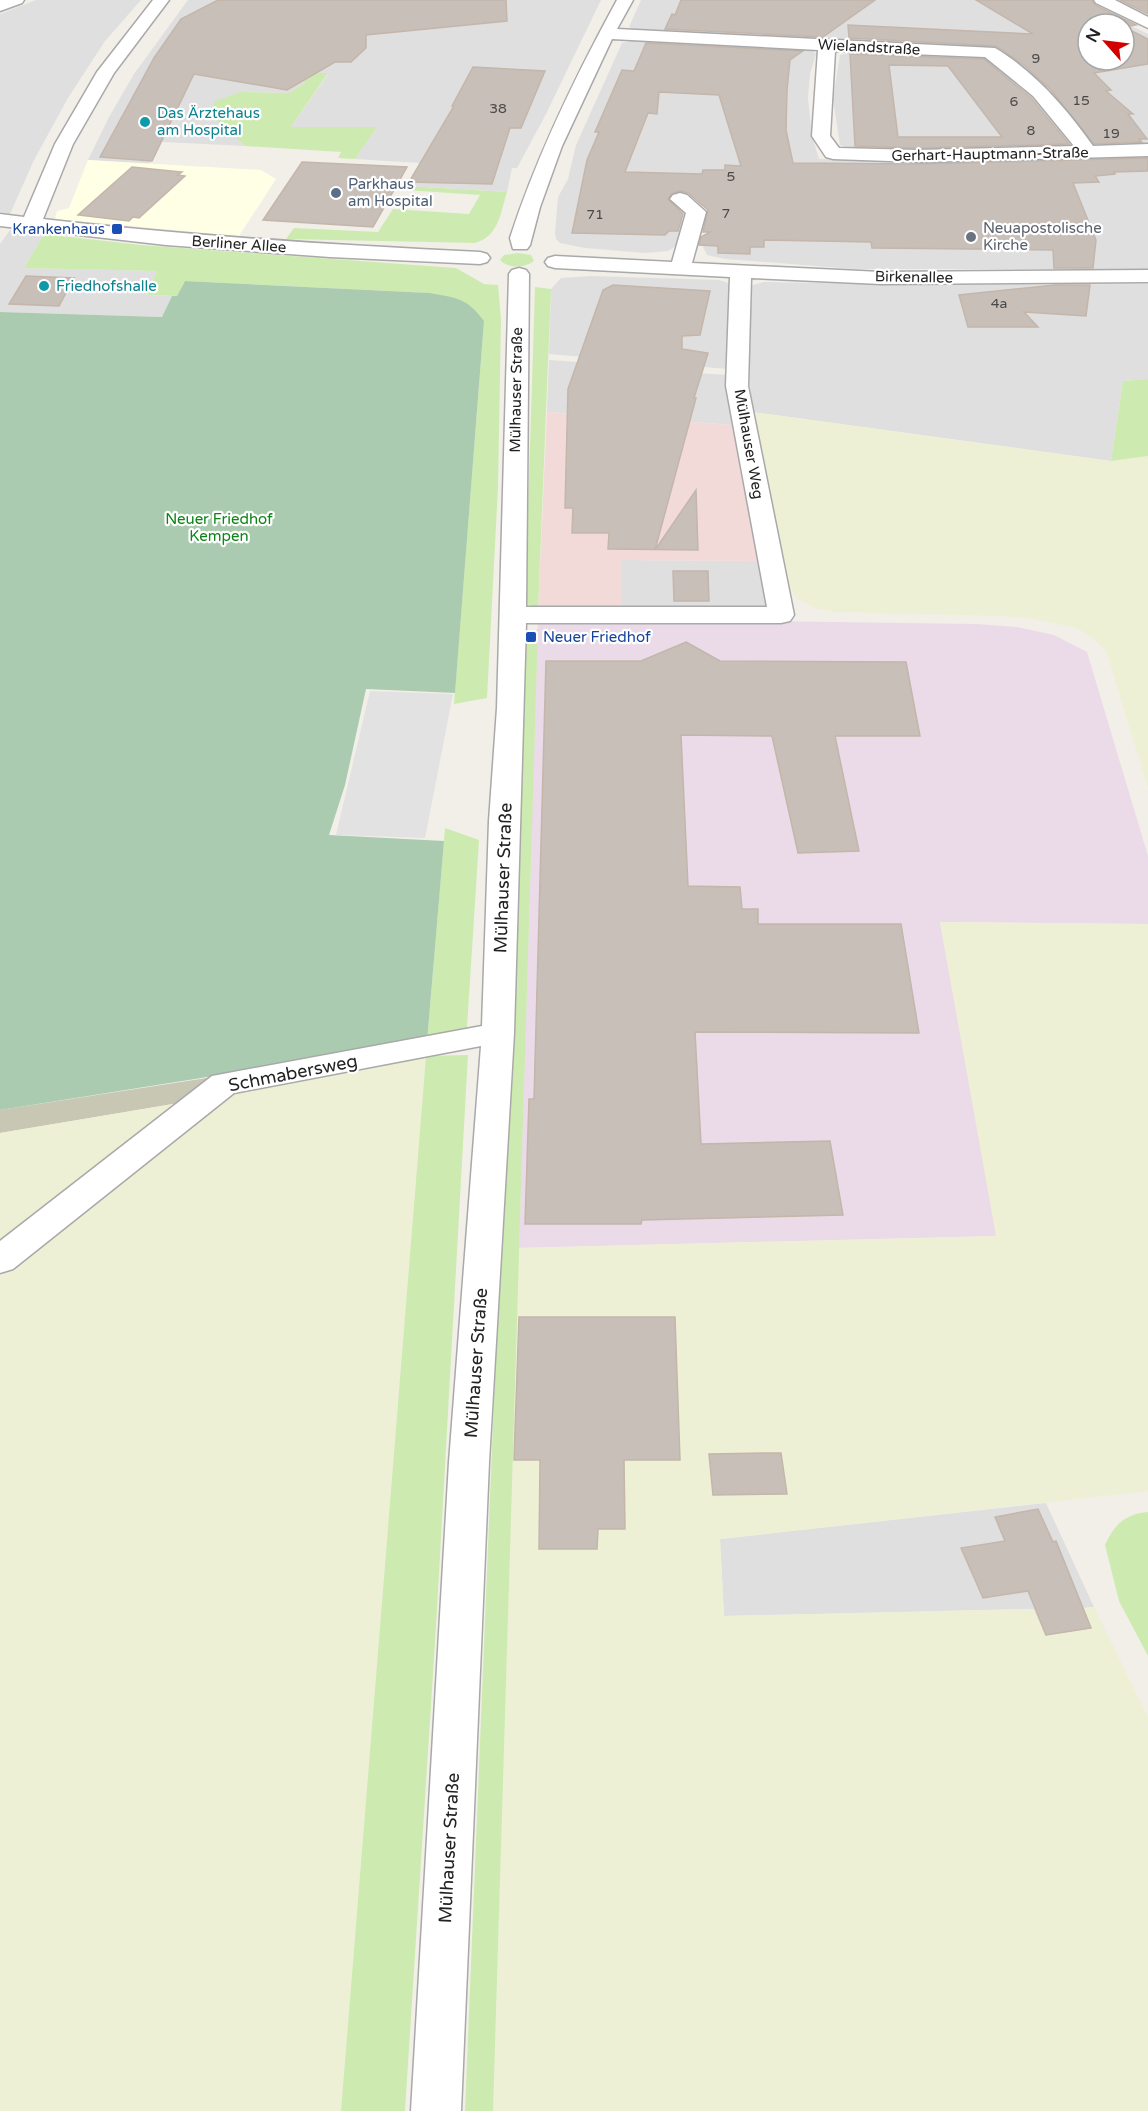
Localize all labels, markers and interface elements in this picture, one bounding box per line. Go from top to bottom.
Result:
north arrow [1076,12,1136,72]
text: N [1082,25,1105,46]
street label: Wielandstraße [817,35,921,59]
house number: 9 [1032,50,1040,67]
house number: 15 [1072,92,1090,109]
house number: 6 [1010,93,1019,110]
house number: 38 [489,100,507,117]
place label: Das Ärztehaus am Hospital [157,104,260,139]
marker: Das Ärztehaus am Hospital [138,115,152,129]
house number: 8 [1027,122,1036,139]
house number: 19 [1102,125,1120,142]
street label: Gerhart-Hauptmann-Straße [891,143,1089,165]
house number: 5 [727,168,735,185]
place label: Parkhaus am Hospital [348,175,433,210]
marker: Parkhaus am Hospital [329,186,343,200]
house number: 7 [722,205,730,222]
house number: 71 [586,206,604,223]
place label: Neuapostolische Kirche [983,219,1102,254]
place label: Krankenhaus [12,220,105,238]
marker: Krankenhaus [110,222,124,236]
marker: Neuapostolische Kirche [964,230,978,244]
street label: Berliner Allee [191,232,287,256]
street label: Birkenallee [875,267,953,287]
place label: Friedhofshalle [56,277,157,295]
marker: Friedhofshalle [37,279,51,293]
house number: 4a [991,295,1007,312]
street label: Mülhauser Straße [506,327,526,453]
street label: Mülhauser Weg [730,387,768,501]
park label: Neuer Friedhof Kempen [165,510,273,545]
place label: Neuer Friedhof [543,628,651,646]
marker: Neuer Friedhof [524,630,538,644]
street label: Mülhauser Straße [489,802,517,954]
street label: Schmabersweg [227,1050,359,1096]
street label: Mülhauser Straße [460,1287,492,1439]
street label: Mülhauser Straße [434,1772,464,1924]

